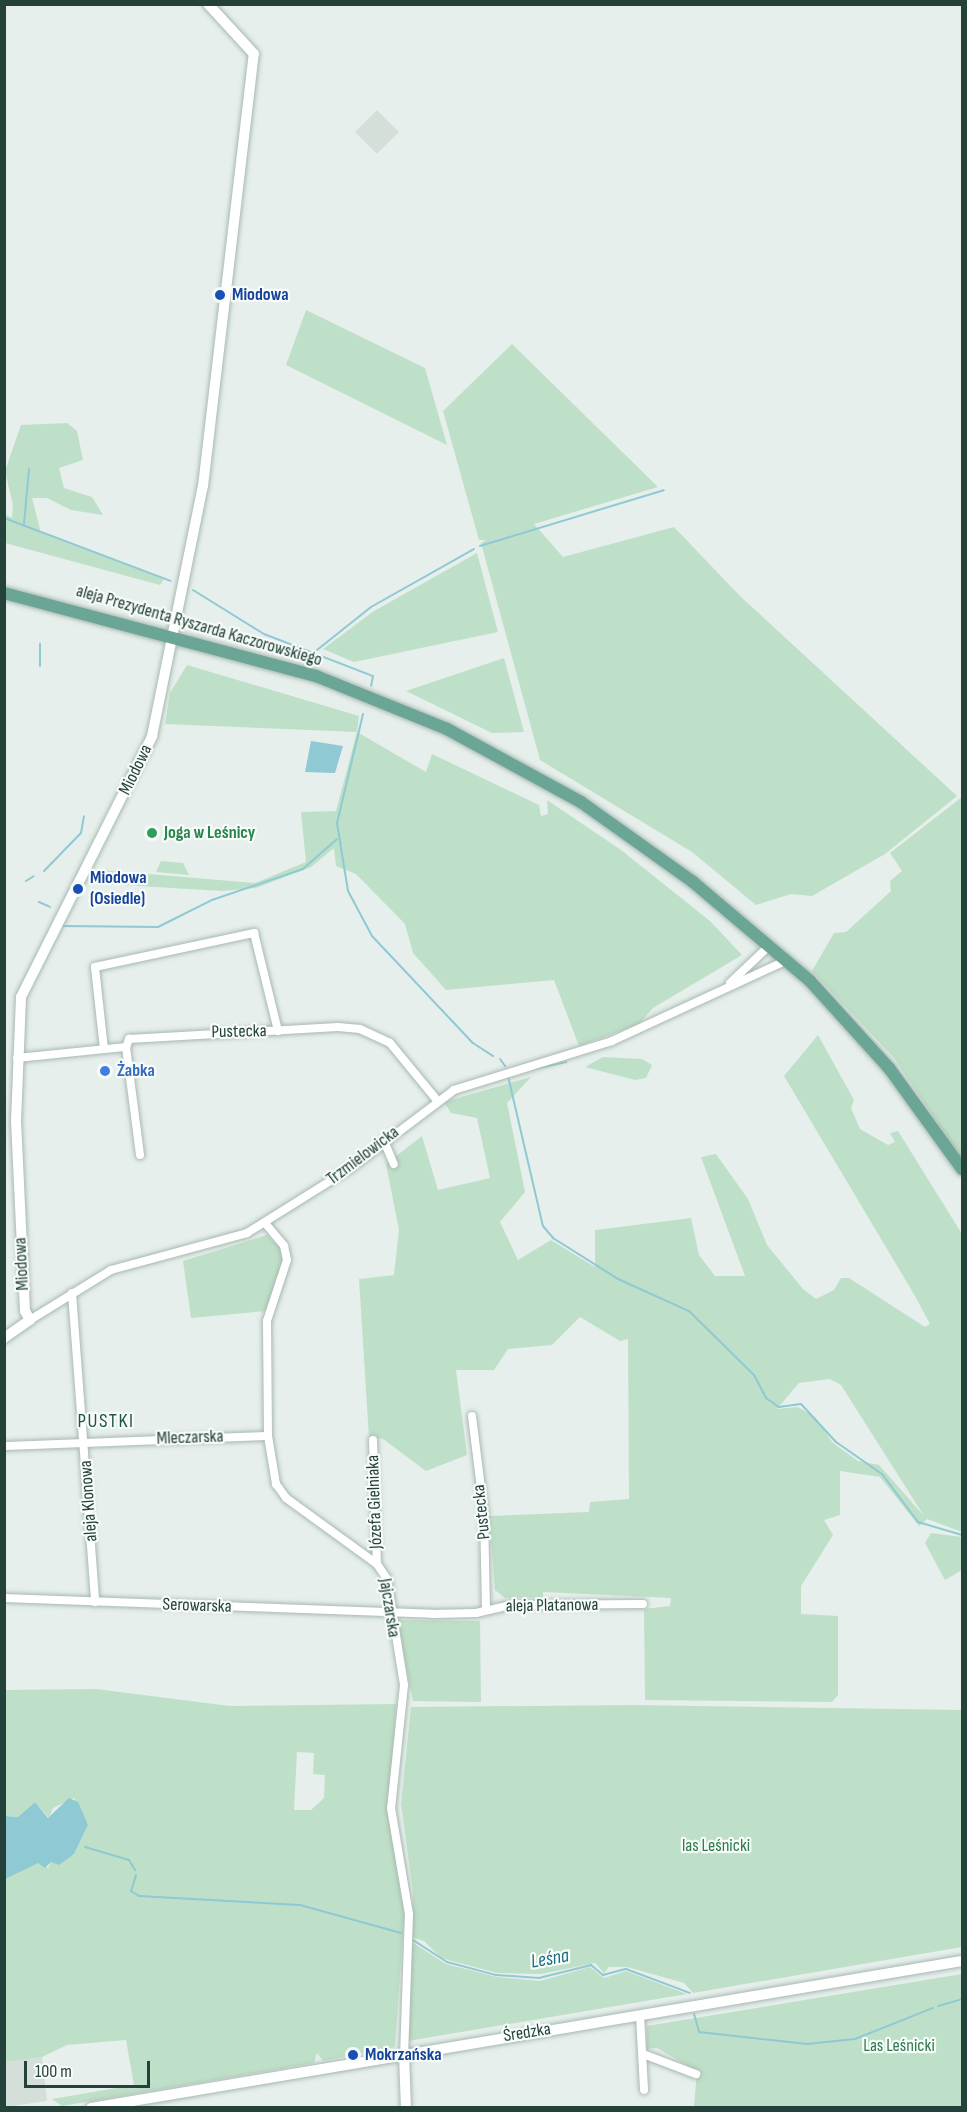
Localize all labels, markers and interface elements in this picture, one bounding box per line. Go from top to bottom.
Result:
place label: Miodowa [232,284,289,306]
marker: Miodowa [213,288,227,302]
street label: aleja Prezydenta Ryszarda Kaczorowskiego [74,581,324,671]
street label: Miodowa [115,741,157,799]
place label: Joga w Leśnicy [164,822,255,844]
marker: Joga w Leśnicy [145,826,159,840]
place label: Miodowa (Osiedle) [90,868,147,910]
marker: Miodowa (Osiedle) [71,882,85,896]
street label: Pustecka [211,1021,267,1043]
place label: Żabka [117,1060,155,1082]
marker: Żabka [98,1064,112,1078]
street label: Trzmielowicka [323,1122,403,1190]
street label: Miodowa [10,1237,34,1291]
district label: PUSTKI [78,1409,134,1433]
street label: Mleczarska [156,1426,224,1450]
street label: Józefa Gielniaka [363,1455,387,1549]
street label: aleja Klonowa [75,1460,103,1542]
street label: Pustecka [468,1483,496,1541]
street label: Jajczarska [374,1577,404,1639]
street label: Serowarska [162,1594,232,1618]
street label: aleja Platanowa [506,1594,598,1618]
park label: las Leśnicki [682,1835,750,1857]
water label: Leśna [529,1944,571,1974]
street label: Średzka [502,2019,552,2047]
park label: Las Leśnicki [863,2035,935,2057]
place label: Mokrzańska [365,2044,442,2066]
marker: Mokrzańska [346,2048,360,2062]
scale bar [27,2049,153,2087]
text: 100 m [35,2061,72,2082]

